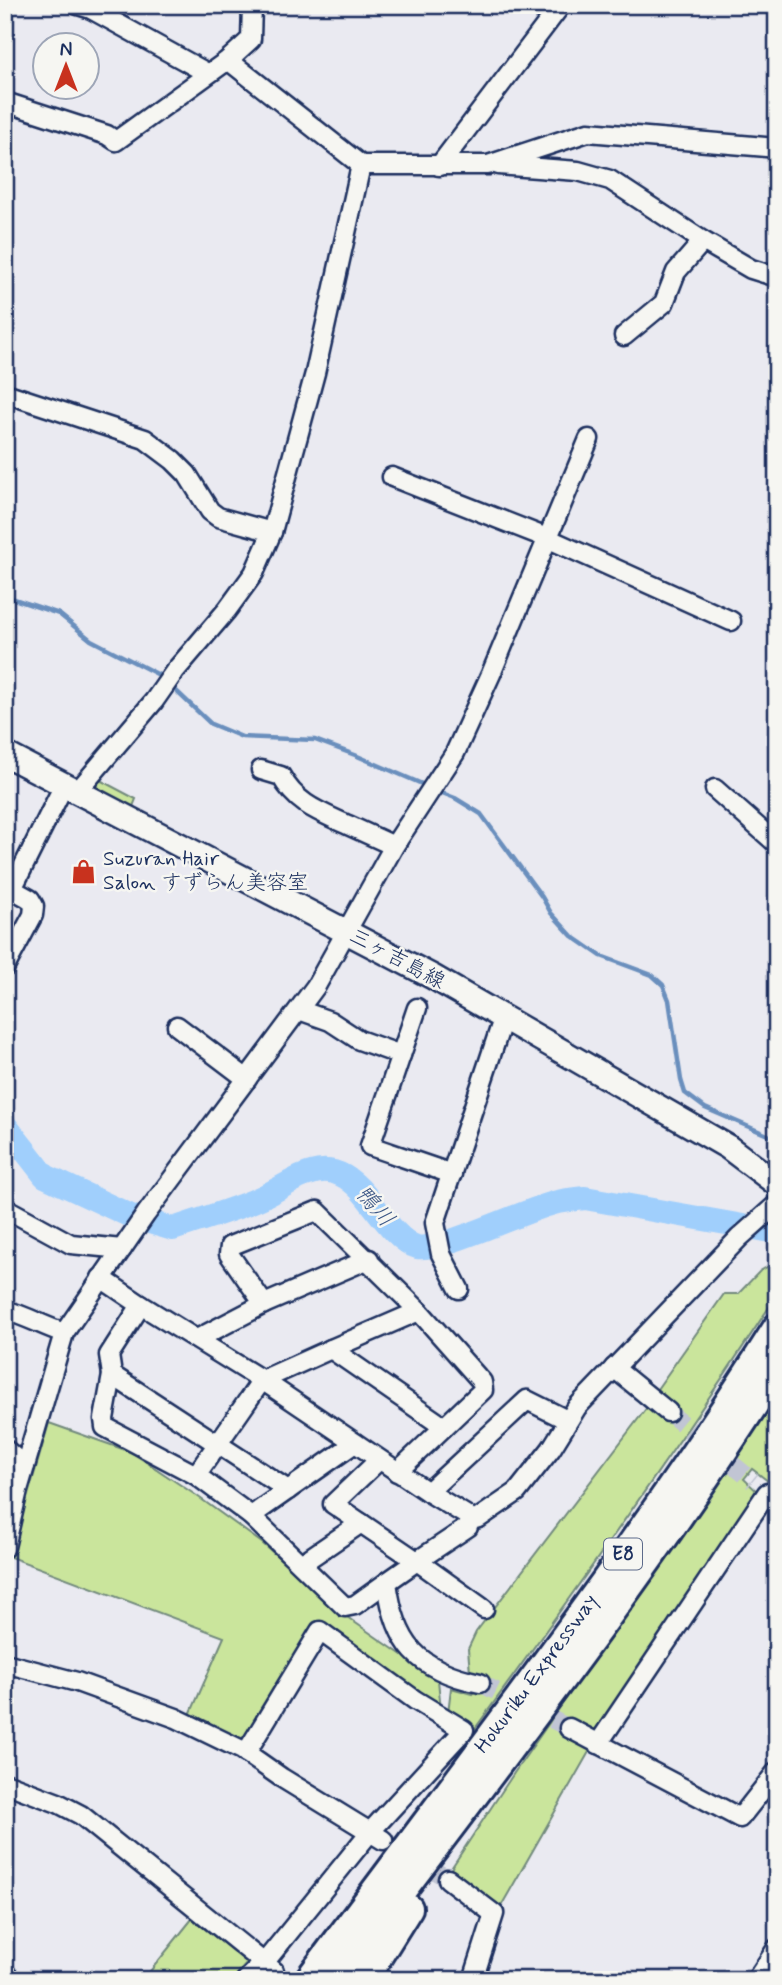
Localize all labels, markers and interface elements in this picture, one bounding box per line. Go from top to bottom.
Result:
north arrow [32,32,102,102]
text: N [60,38,72,63]
place label: Suzuran Hair Salon すずらん美容室 [103,845,308,897]
shop icon: Suzuran Hair Salon すずらん美容室 [69,857,97,885]
street label: 三ヶ吉島線 [344,922,450,996]
water label: 鴨川 [348,1180,400,1234]
road number: E8 [604,1538,642,1570]
street label: Hokuriku Expressway [468,1589,605,1759]

